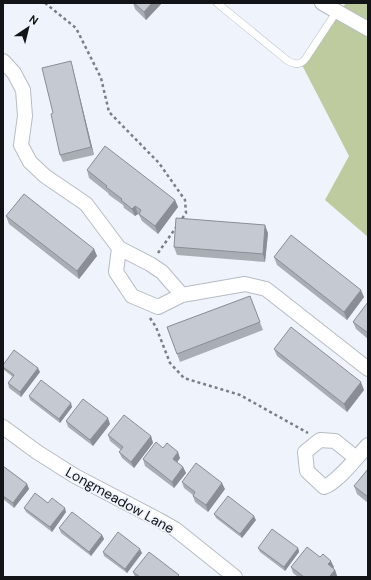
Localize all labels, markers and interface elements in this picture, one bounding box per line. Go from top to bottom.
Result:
north arrow [8,8,48,48]
text: N [26,12,41,28]
street label: Longmeadow Lane [63,463,178,537]

